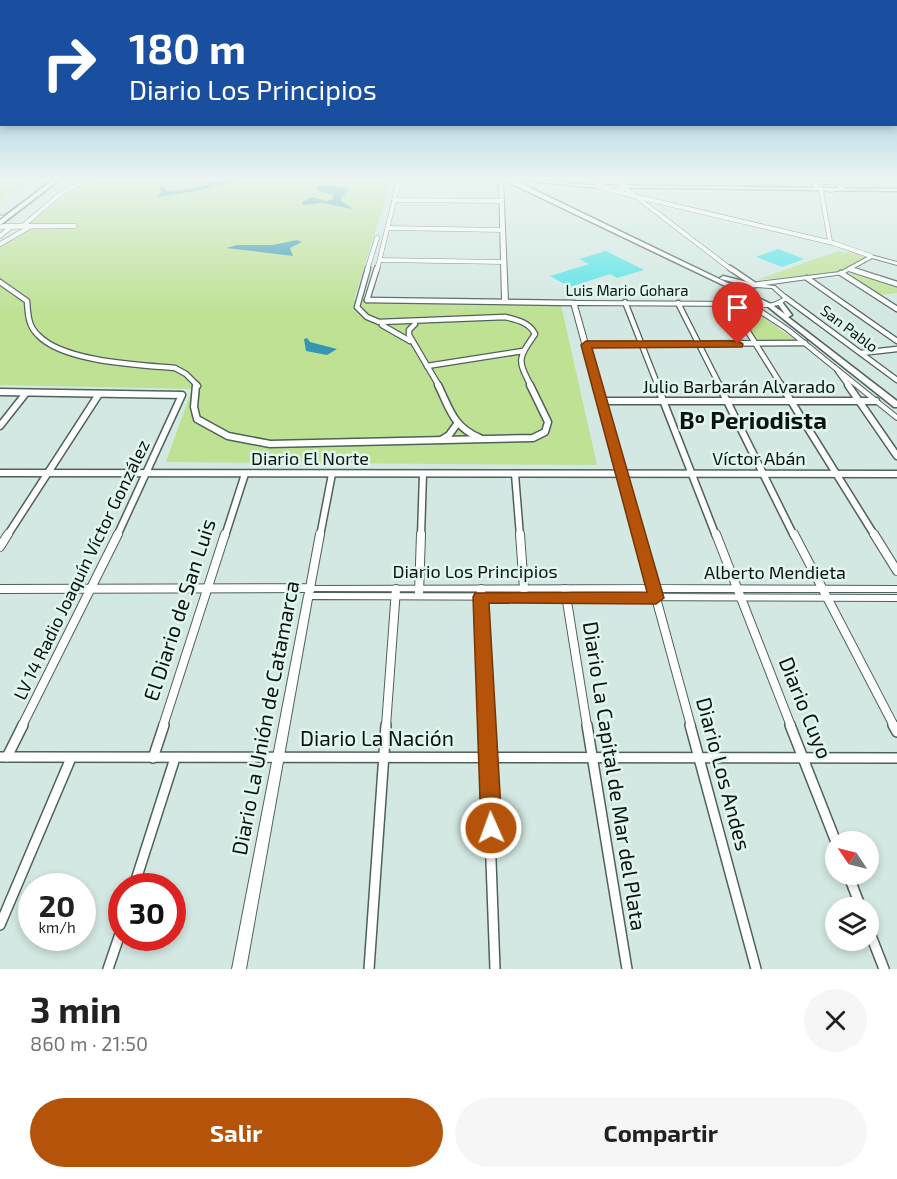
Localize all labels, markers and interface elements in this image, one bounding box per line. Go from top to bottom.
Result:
text: 180 m [129,22,246,72]
icon: right [30,24,108,102]
text: Diario Los Principios [129,73,377,105]
street label: Luis Mario Gohara [565,281,689,299]
pin [712,282,763,344]
icon: arrive [721,291,754,324]
street label: San Pablo [817,301,882,356]
street label: Julio Barbarán Alvarado [642,375,836,397]
district label: Bº Periodista [679,405,827,434]
street label: LV 14 Radio Joaquín Víctor González [8,436,154,703]
street label: Diario El Norte [251,447,369,469]
street label: Víctor Abán [712,447,806,469]
street label: El Diario de San Luis [137,515,220,704]
street label: Diario Los Principios [392,560,558,582]
street label: Alberto Mendieta [704,561,846,583]
street label: Diario La Unión de Catamarca [226,578,303,857]
street label: Diario La Capital de Mar del Plata [579,619,652,932]
street label: Diario Cuyo [775,653,838,762]
street label: Diario Los Andes [692,694,757,853]
street label: Diario La Nación [300,725,454,750]
position arrow [459,796,523,860]
north arrow [825,831,879,885]
map controls [825,831,879,951]
speed limit sign: 30 [108,873,186,951]
text: 20 [39,887,75,923]
button: layers [825,897,879,951]
text: km/h [38,918,76,936]
text: 3 min [30,987,121,1030]
button: close [804,989,867,1052]
text: 860 m · 21:50 [30,1031,148,1055]
button: Salir [30,1098,443,1167]
button: Compartir [455,1098,867,1167]

